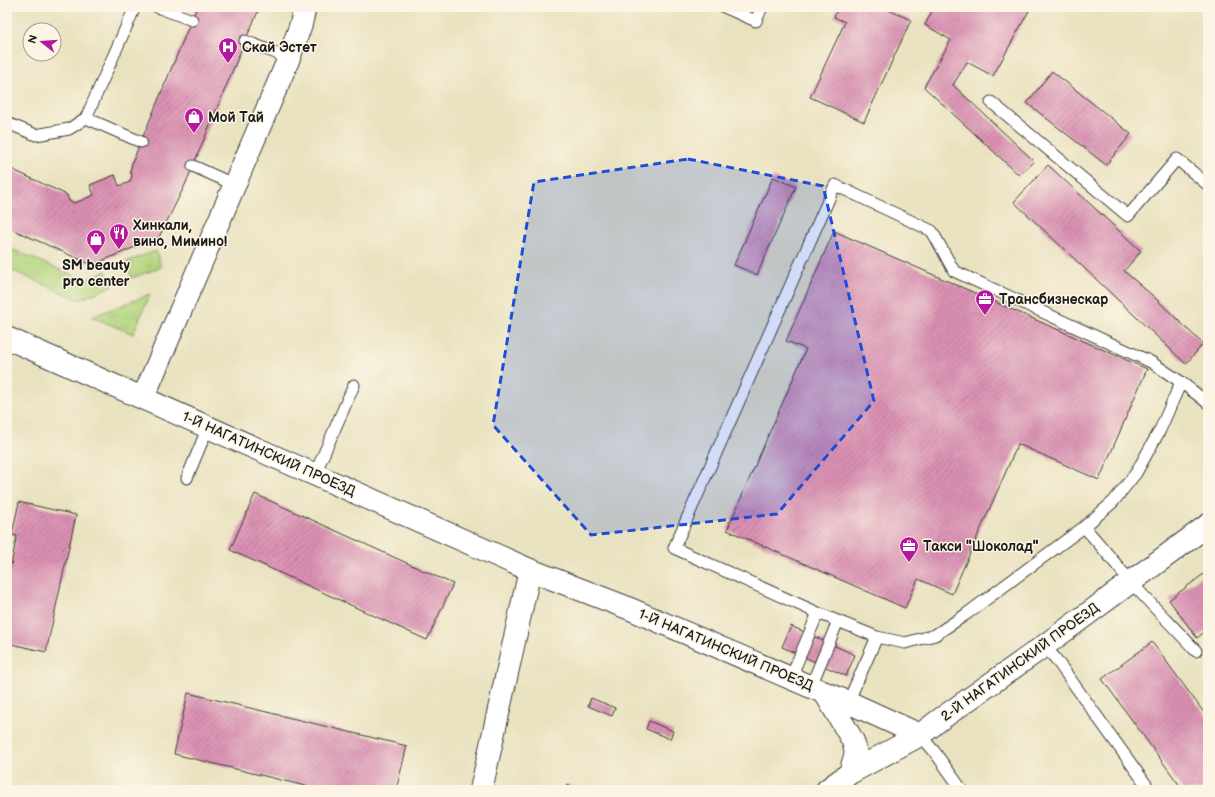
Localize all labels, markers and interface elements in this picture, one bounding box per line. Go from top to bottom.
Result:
north arrow [22,22,62,62]
text: N [25,33,40,45]
hospital icon: Скай Эстет [217,36,239,64]
place label: Скай Эстет [242,39,317,56]
shop icon: Мой Тай [183,106,205,134]
place label: Мой Тай [208,109,264,126]
place label: Хинкали, вино, Мимино! [132,217,227,250]
restaurant icon: Хинкали, вино, Мимино! [108,222,130,250]
shop icon: SM beauty pro center [85,228,107,256]
place label: SM beauty pro center [62,257,130,290]
office icon: Трансбизнескар [974,288,996,316]
place label: Трансбизнескар [999,291,1109,308]
street label: 1-Й НАГАТИНСКИЙ ПРОЕЗД [180,408,359,500]
office icon: Такси "Шоколад" [898,535,920,563]
place label: Такси "Шоколад" [923,538,1039,555]
street label: 2-Й НАГАТИНСКИЙ ПРОЕЗД [938,599,1102,725]
street label: 1-Й НАГАТИНСКИЙ ПРОЕЗД [636,605,816,695]

